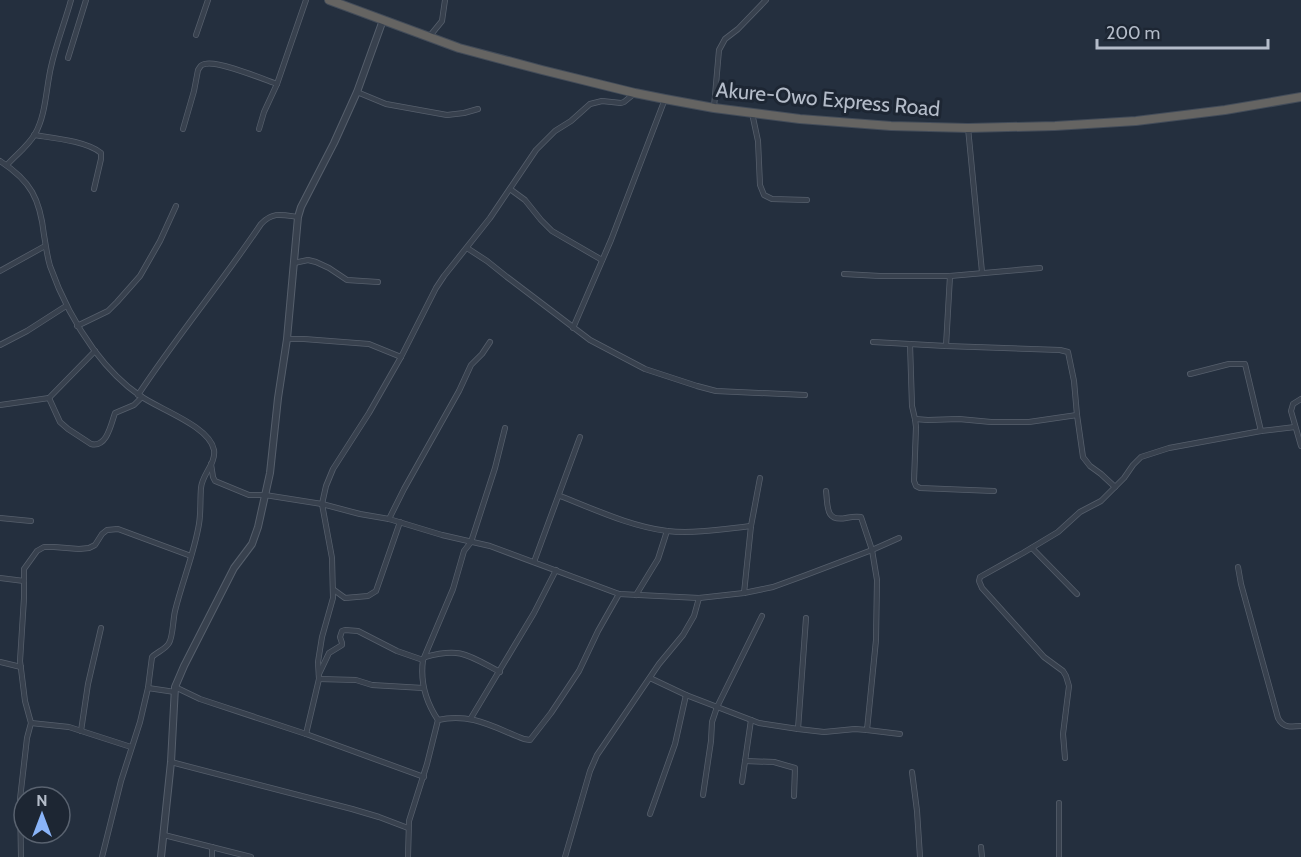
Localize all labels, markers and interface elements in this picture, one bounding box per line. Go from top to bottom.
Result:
scale bar [1097,12,1268,50]
text: 200 m [1106,22,1160,44]
street label: Akure-Owo Express Road [715,77,941,121]
north arrow [12,785,72,845]
text: N [36,791,48,810]

